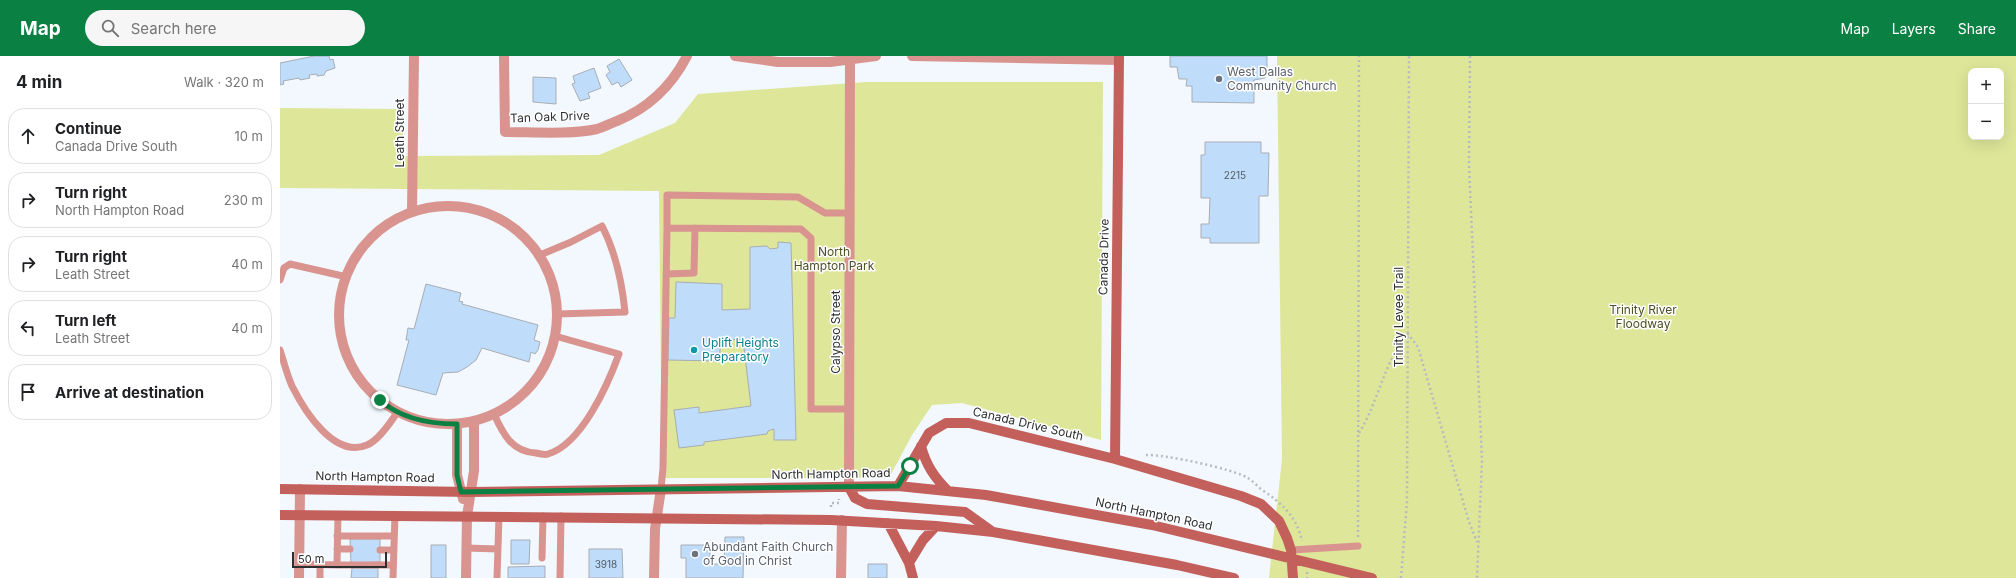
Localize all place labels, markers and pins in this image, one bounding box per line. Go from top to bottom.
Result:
place label: West Dallas Community Church [1227,64,1337,93]
marker: West Dallas Community Church [1214,74,1224,84]
place label: Uplift Heights Preparatory [702,335,779,364]
marker: Uplift Heights Preparatory [689,345,699,355]
place label: Abundant Faith Church of God in Christ [703,539,833,568]
marker: Abundant Faith Church of God in Christ [690,549,700,559]

